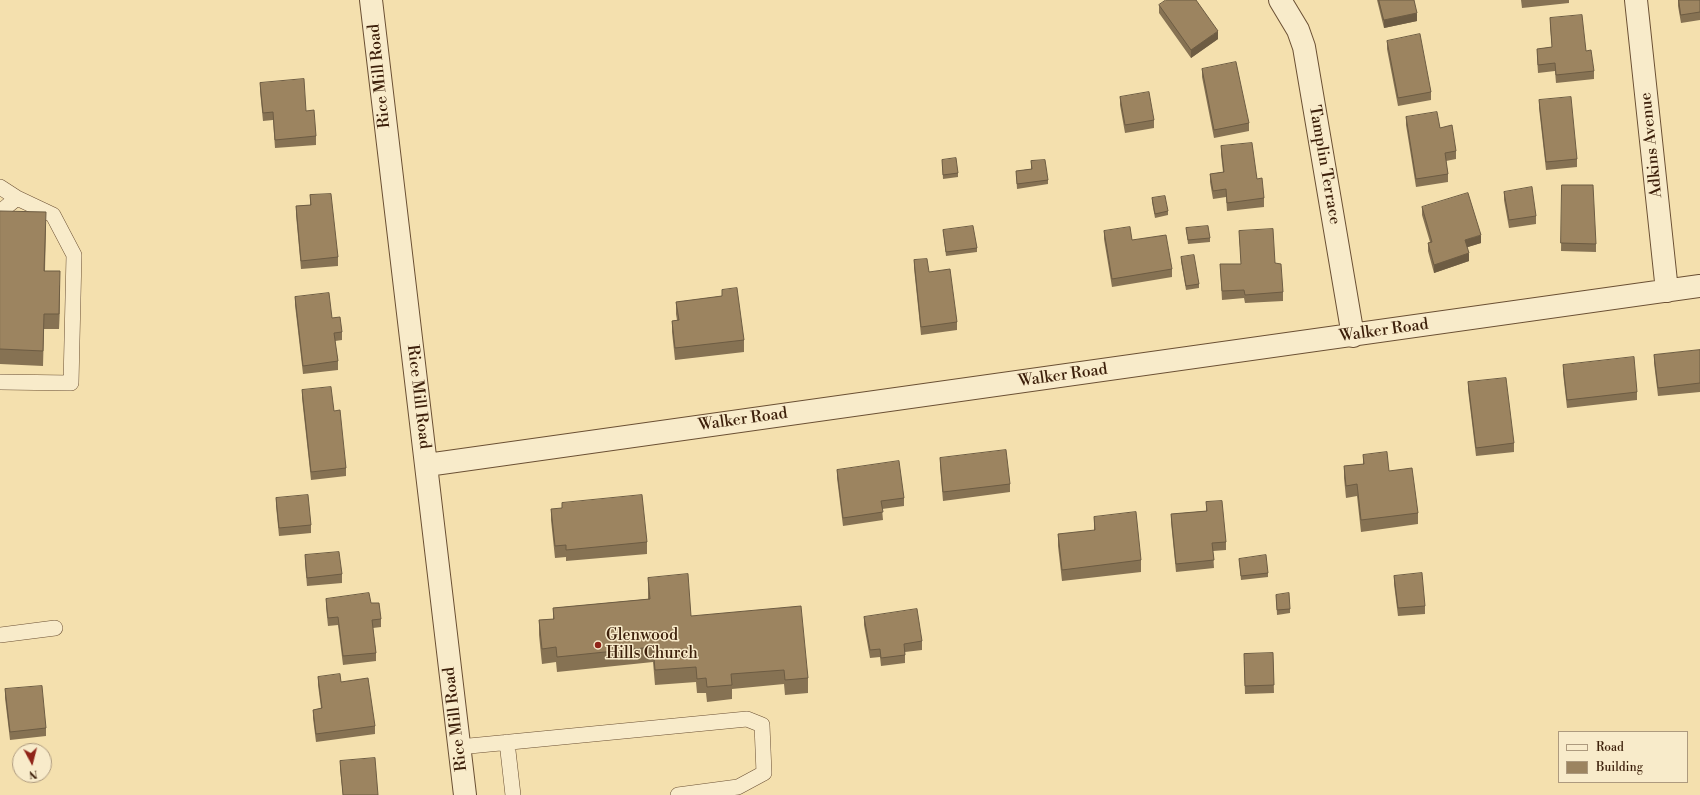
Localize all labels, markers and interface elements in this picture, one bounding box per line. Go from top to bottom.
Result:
street label: Rice Mill Road [365,23,395,129]
street label: Adkins Avenue [1637,91,1667,199]
street label: Tamplin Terrace [1304,104,1344,226]
street label: Walker Road [1338,315,1430,347]
street label: Rice Mill Road [402,344,434,450]
street label: Walker Road [1017,360,1109,392]
street label: Walker Road [697,404,789,436]
place label: Glenwood Hills Church [606,626,698,664]
marker: Glenwood Hills Church [593,640,603,650]
street label: Rice Mill Road [440,666,472,772]
legend [1558,731,1688,783]
text: Road [1596,740,1624,755]
north arrow [12,743,52,783]
text: Building [1596,760,1643,775]
text: N [28,766,39,781]

